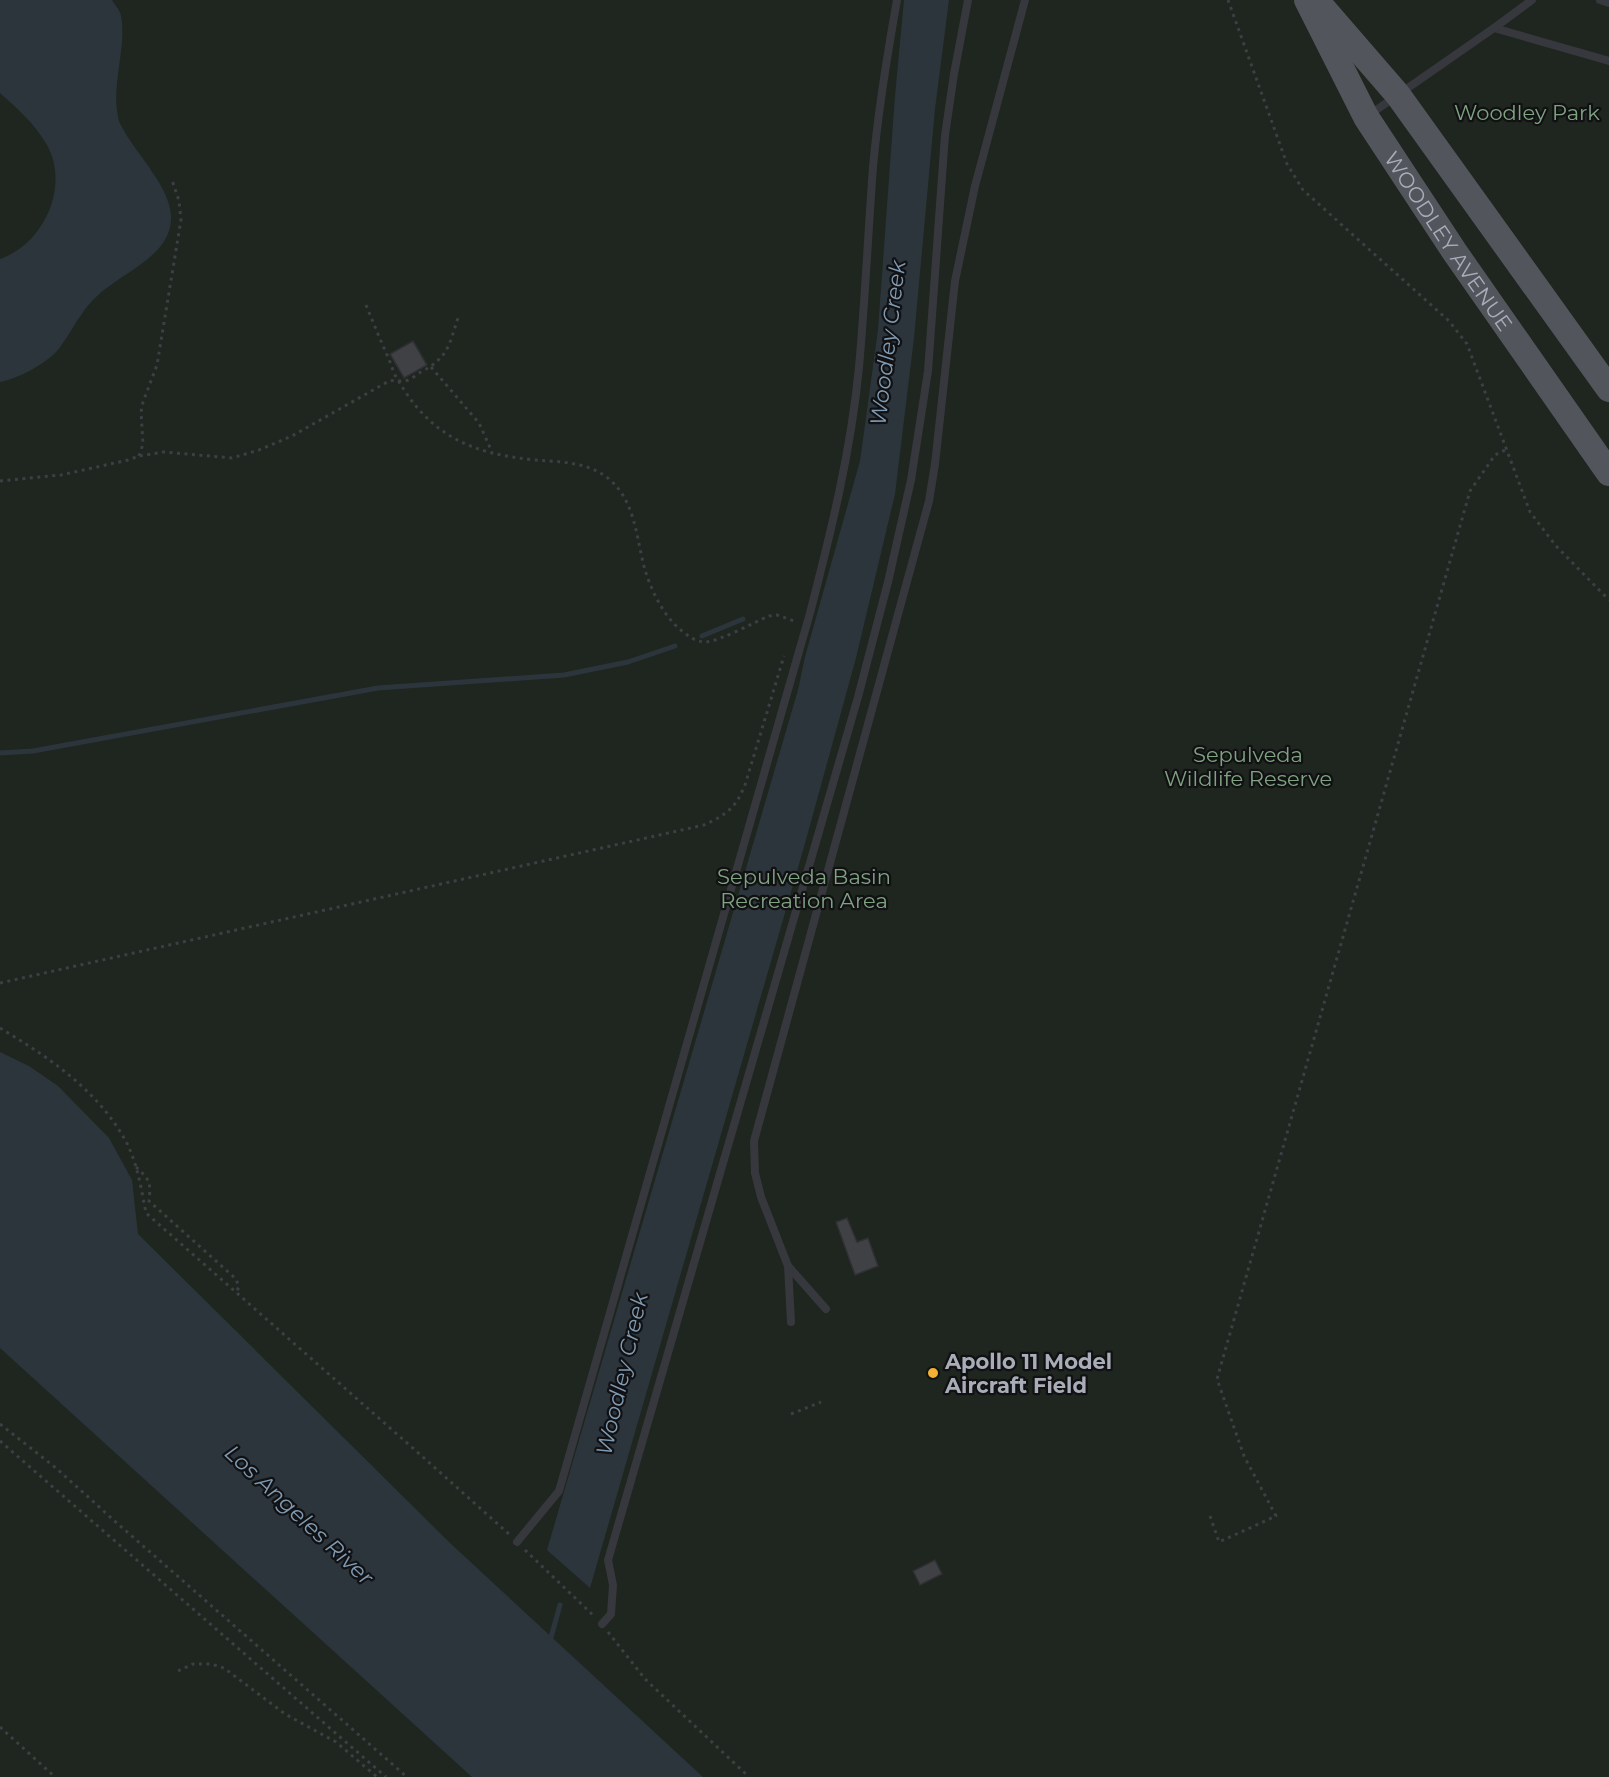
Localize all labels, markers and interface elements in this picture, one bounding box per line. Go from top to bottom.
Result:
park label: Woodley Park [1454,100,1600,125]
street label: WOODLEY AVENUE [1379,146,1518,335]
water label: Woodley Creek [864,258,912,427]
park label: Sepulveda Wildlife Reserve [1164,742,1332,791]
park label: Sepulveda Basin Recreation Area [717,864,891,913]
water label: Woodley Creek [590,1289,654,1458]
place label: Apollo 11 Model Aircraft Field [944,1349,1112,1398]
marker: Apollo 11 Model Aircraft Field [926,1366,940,1380]
water label: Los Angeles River [219,1439,380,1592]

